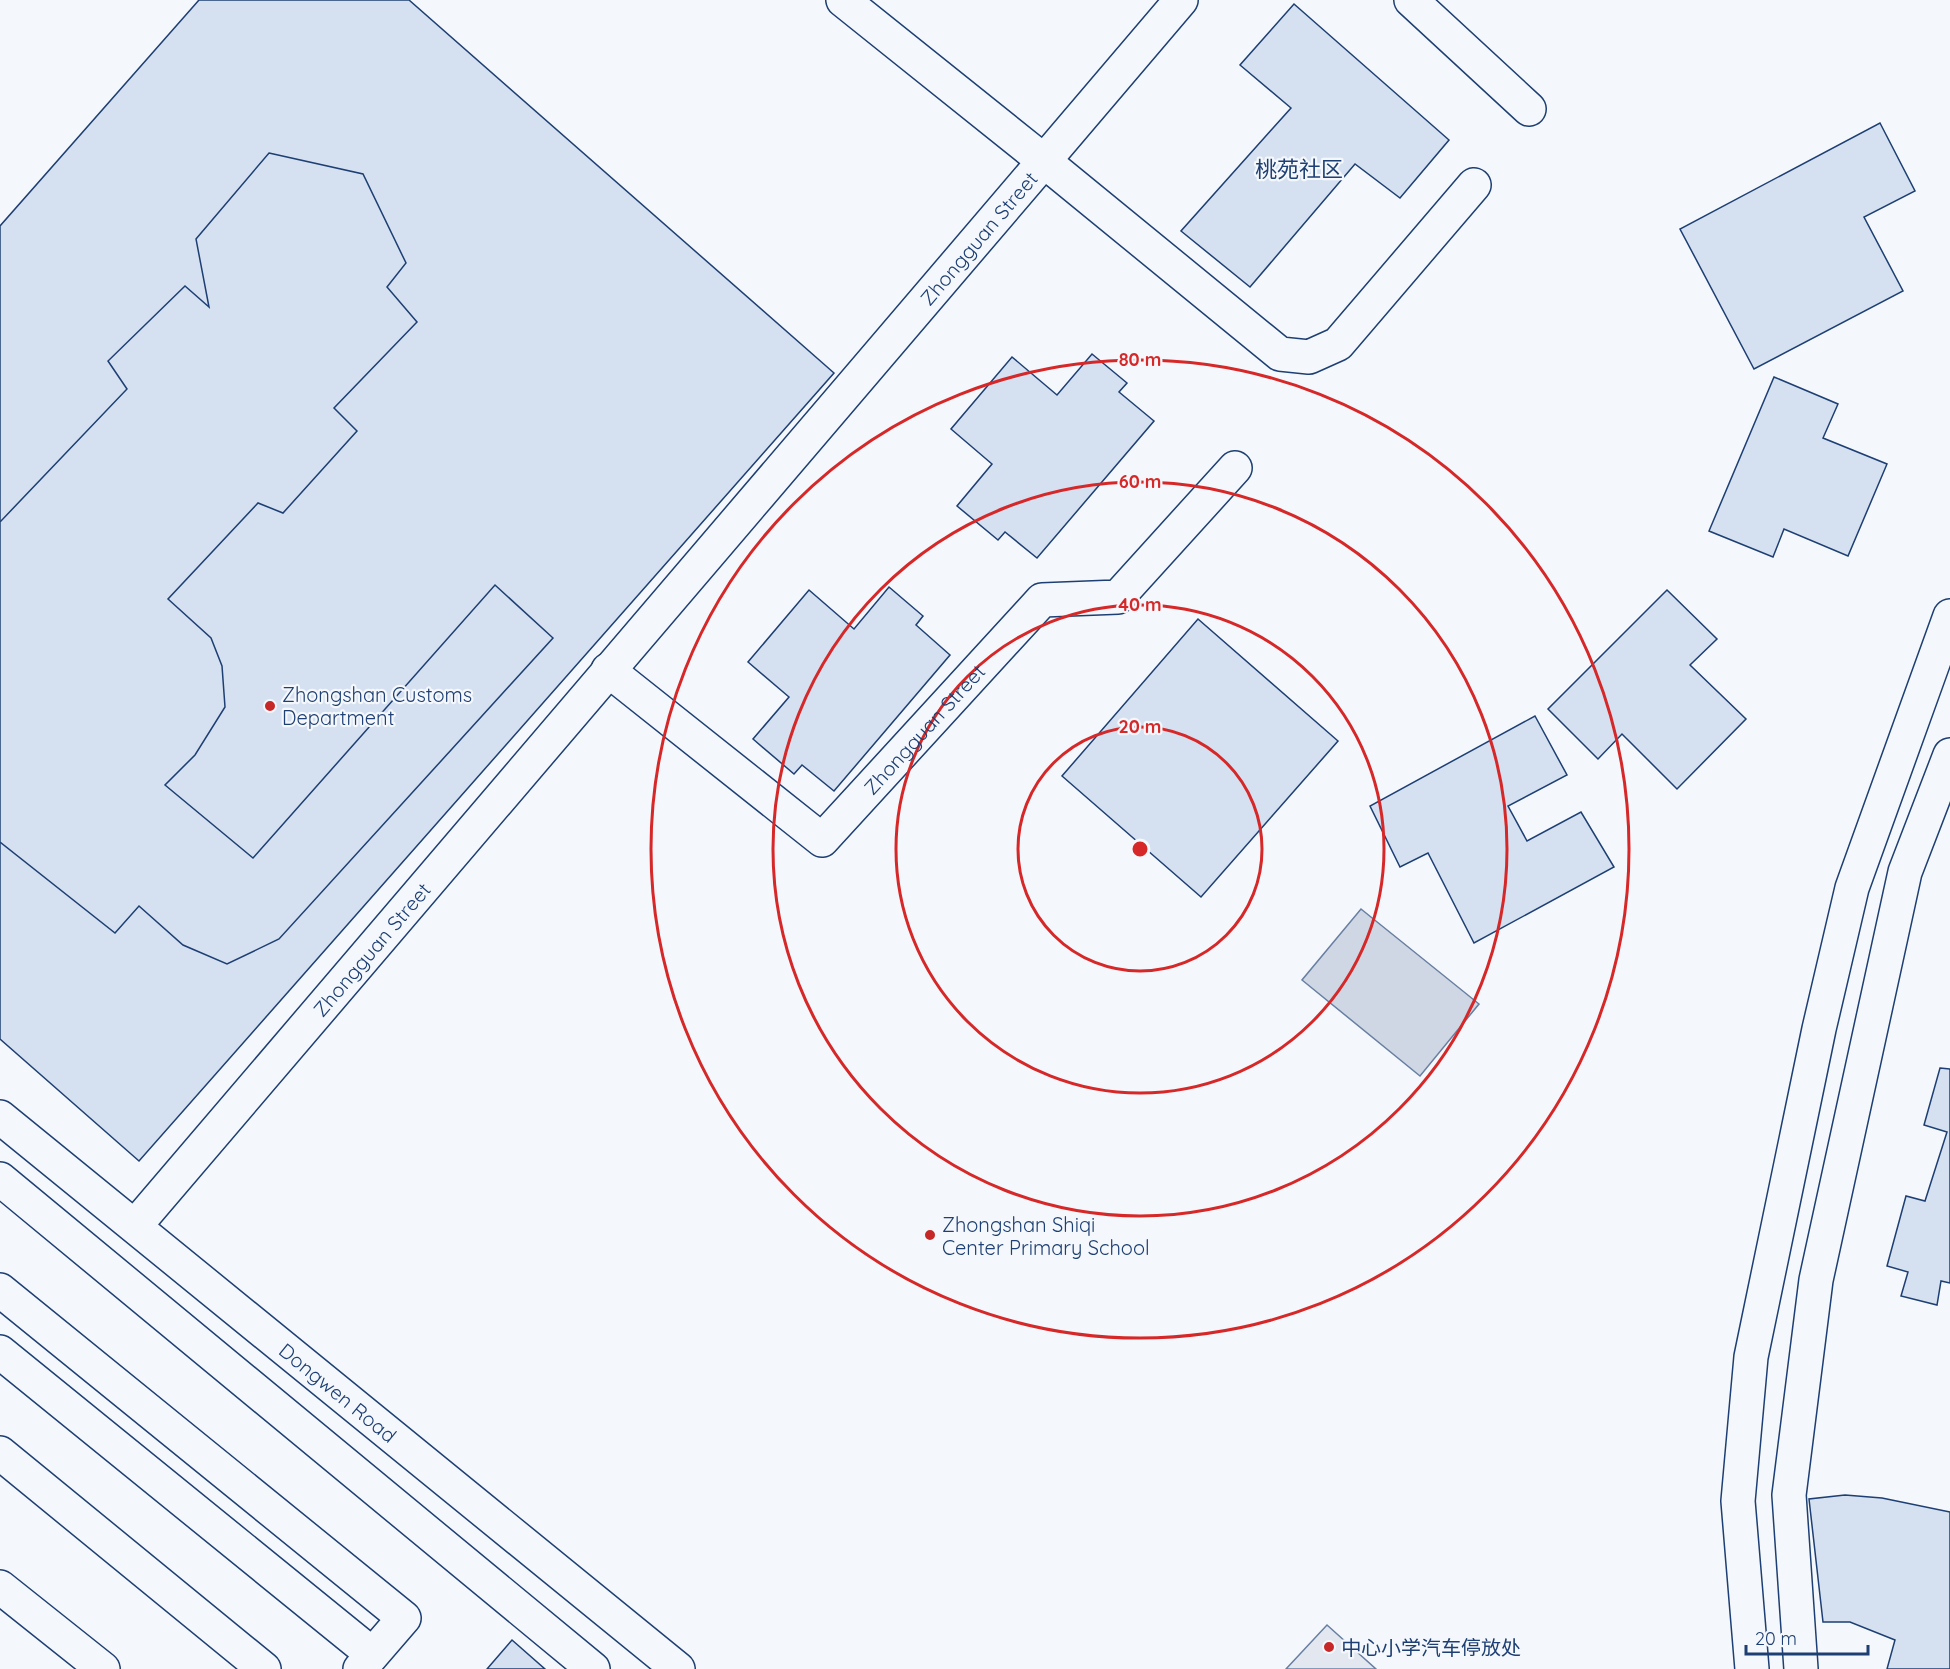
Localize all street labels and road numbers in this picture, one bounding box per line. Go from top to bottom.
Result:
street label: Zhongguan Street [914,166,1042,310]
street label: Zhongguan Street [858,658,990,799]
street label: Zhongguan Street [307,877,435,1021]
street label: Dongwen Road [274,1337,402,1447]

